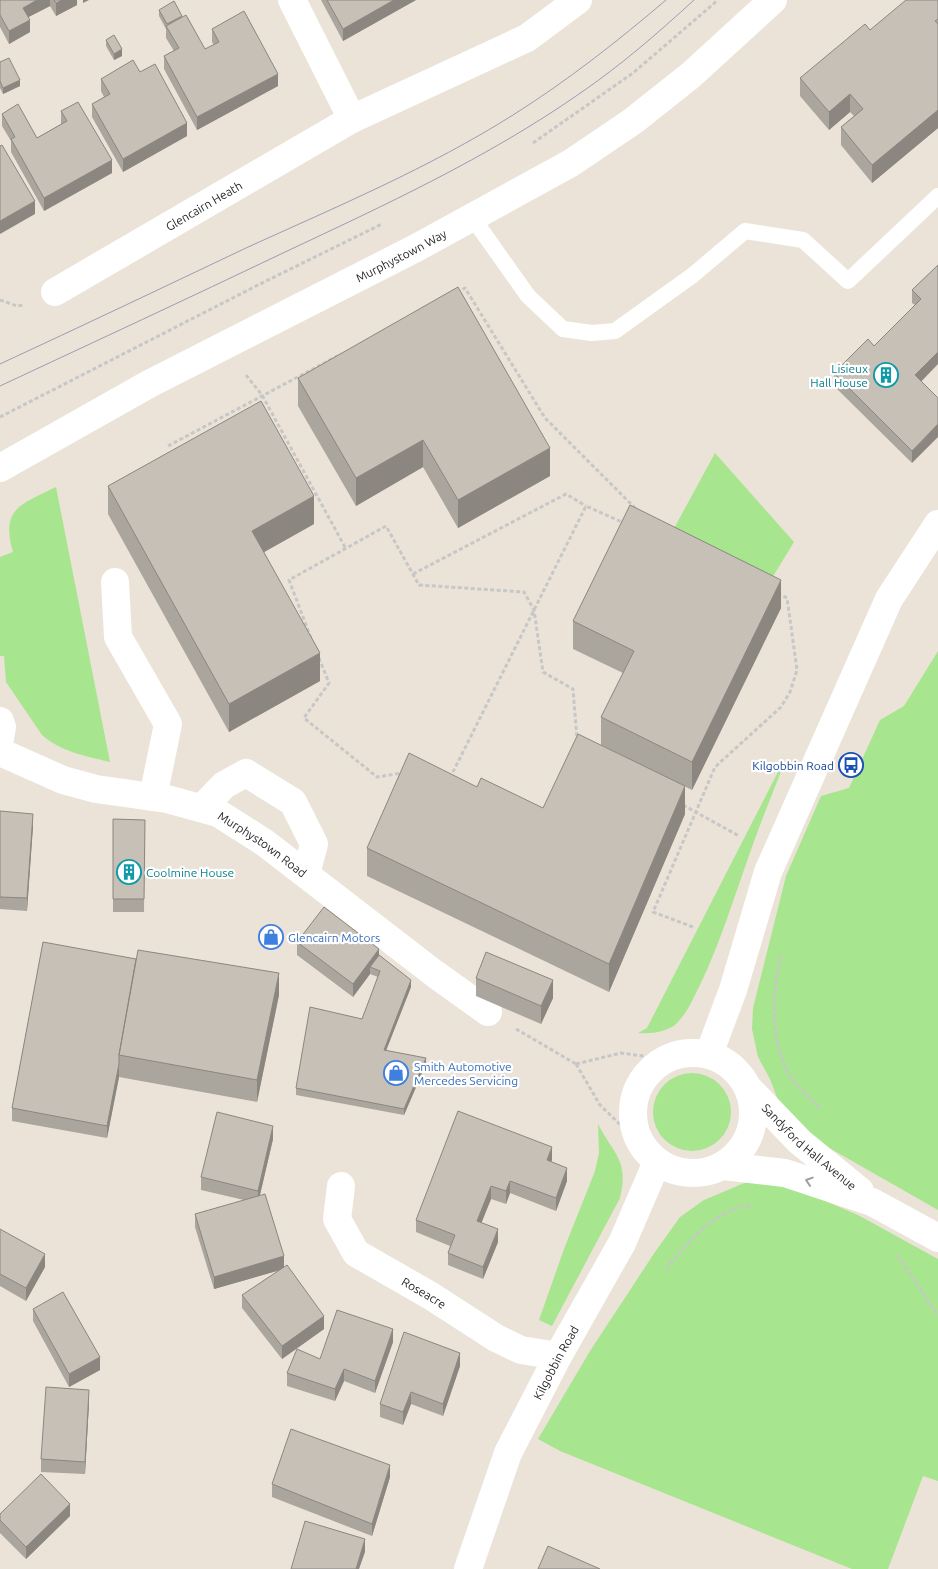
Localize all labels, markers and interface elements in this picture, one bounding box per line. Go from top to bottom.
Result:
street label: Glencairn Heath [163,178,244,233]
street label: Murphystown Way [354,226,449,284]
place label: Lisieux Hall House [810,362,868,389]
building icon: Lisieux Hall House [873,362,899,388]
bus stop icon: Kilgobbin Road [838,752,864,778]
place label: Kilgobbin Road [752,759,834,772]
street label: Murphystown Road [216,808,309,879]
building icon: Coolmine House [116,859,142,885]
place label: Coolmine House [146,866,234,879]
shop icon: Glencairn Motors [258,924,284,950]
place label: Glencairn Motors [288,931,380,944]
shop icon: Smith Automotive Mercedes Servicing [383,1060,409,1086]
place label: Smith Automotive Mercedes Servicing [414,1060,518,1087]
street label: Sandyford Hall Avenue [760,1101,859,1192]
one-way arrow [806,1177,814,1187]
street label: Roseacre [400,1274,449,1311]
street label: Kilgobbin Road [530,1323,580,1401]

